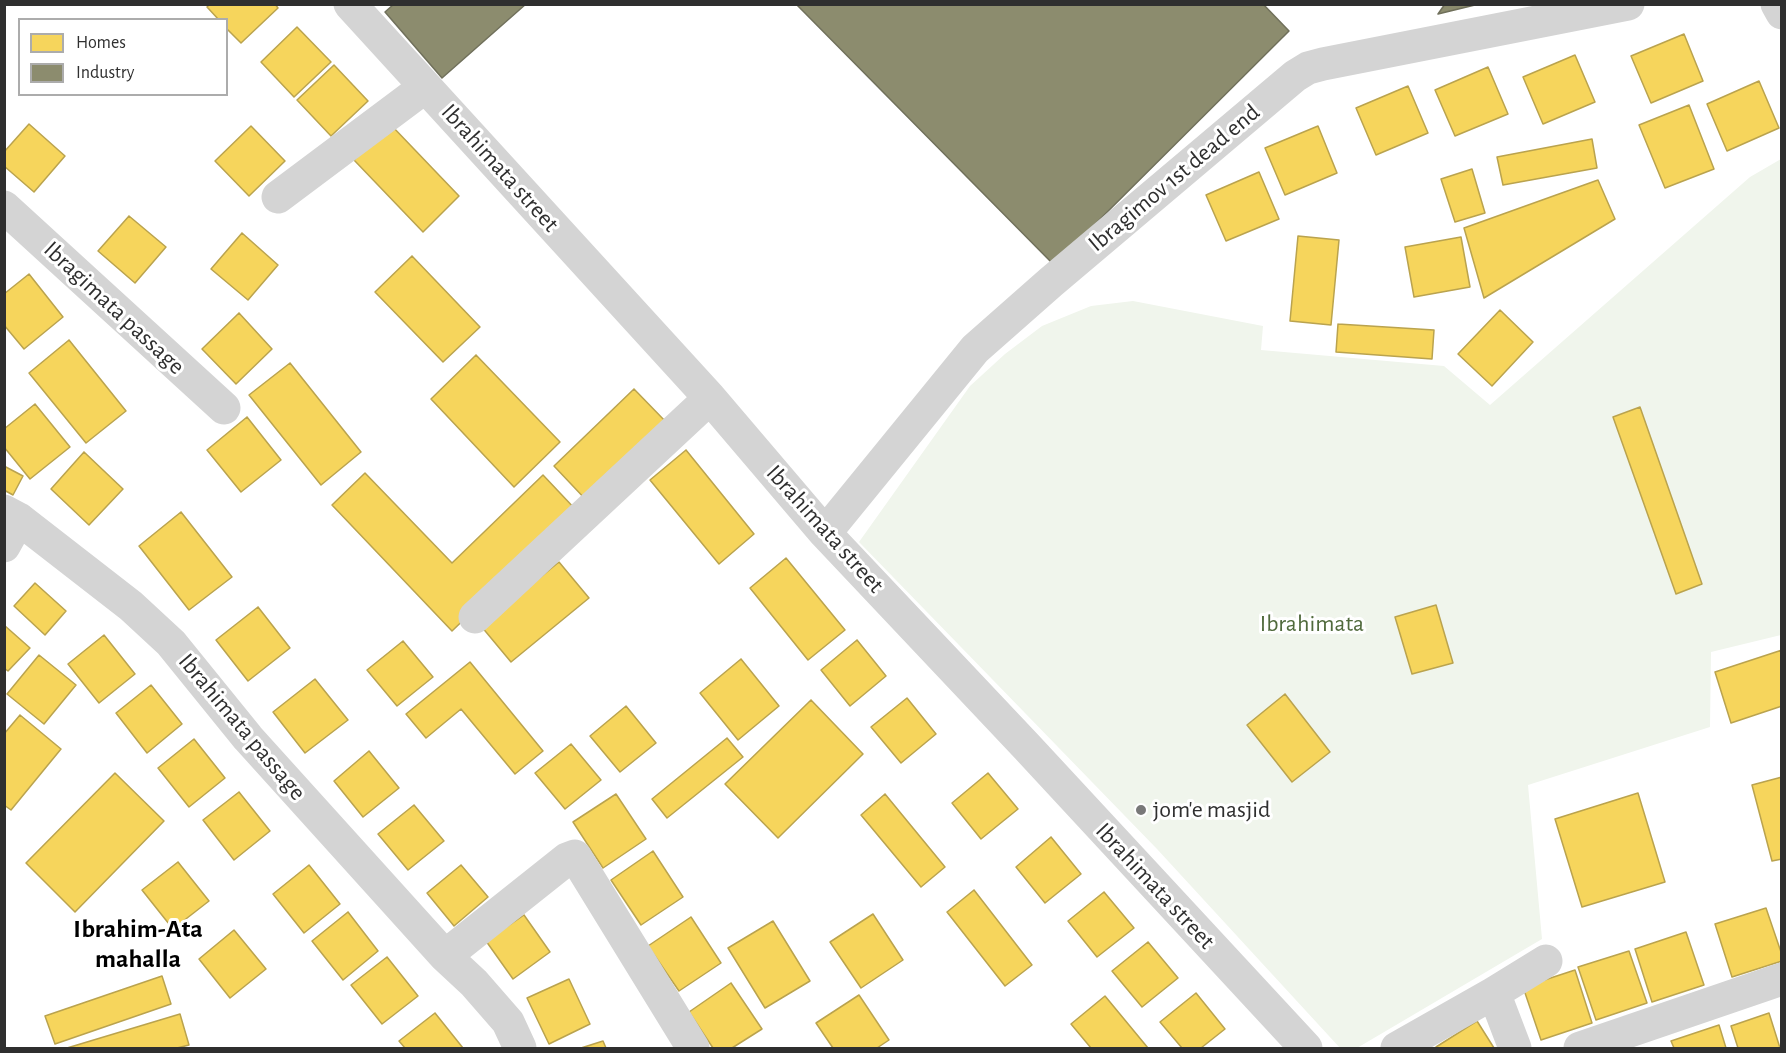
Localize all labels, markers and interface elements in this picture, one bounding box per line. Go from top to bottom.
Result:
legend [18,18,228,96]
text: Homes [76,34,126,52]
text: Industry [76,64,135,82]
street label: Ibrahimаta street [435,98,565,238]
street label: Ibragimov 1st dead end [1082,98,1266,258]
street label: Ibragimаta passage [37,235,191,381]
street label: Ibrahimаta street [760,459,890,599]
park label: Ibrahimаta [1260,610,1364,638]
street label: Ibrahimаta passage [172,648,312,806]
place label: jom'e masjid [1153,796,1270,824]
marker: jom'e masjid [1134,803,1148,817]
street label: Ibrahimаta street [1089,817,1221,955]
district label: Ibrahim-Аta mahalla [73,913,203,975]

